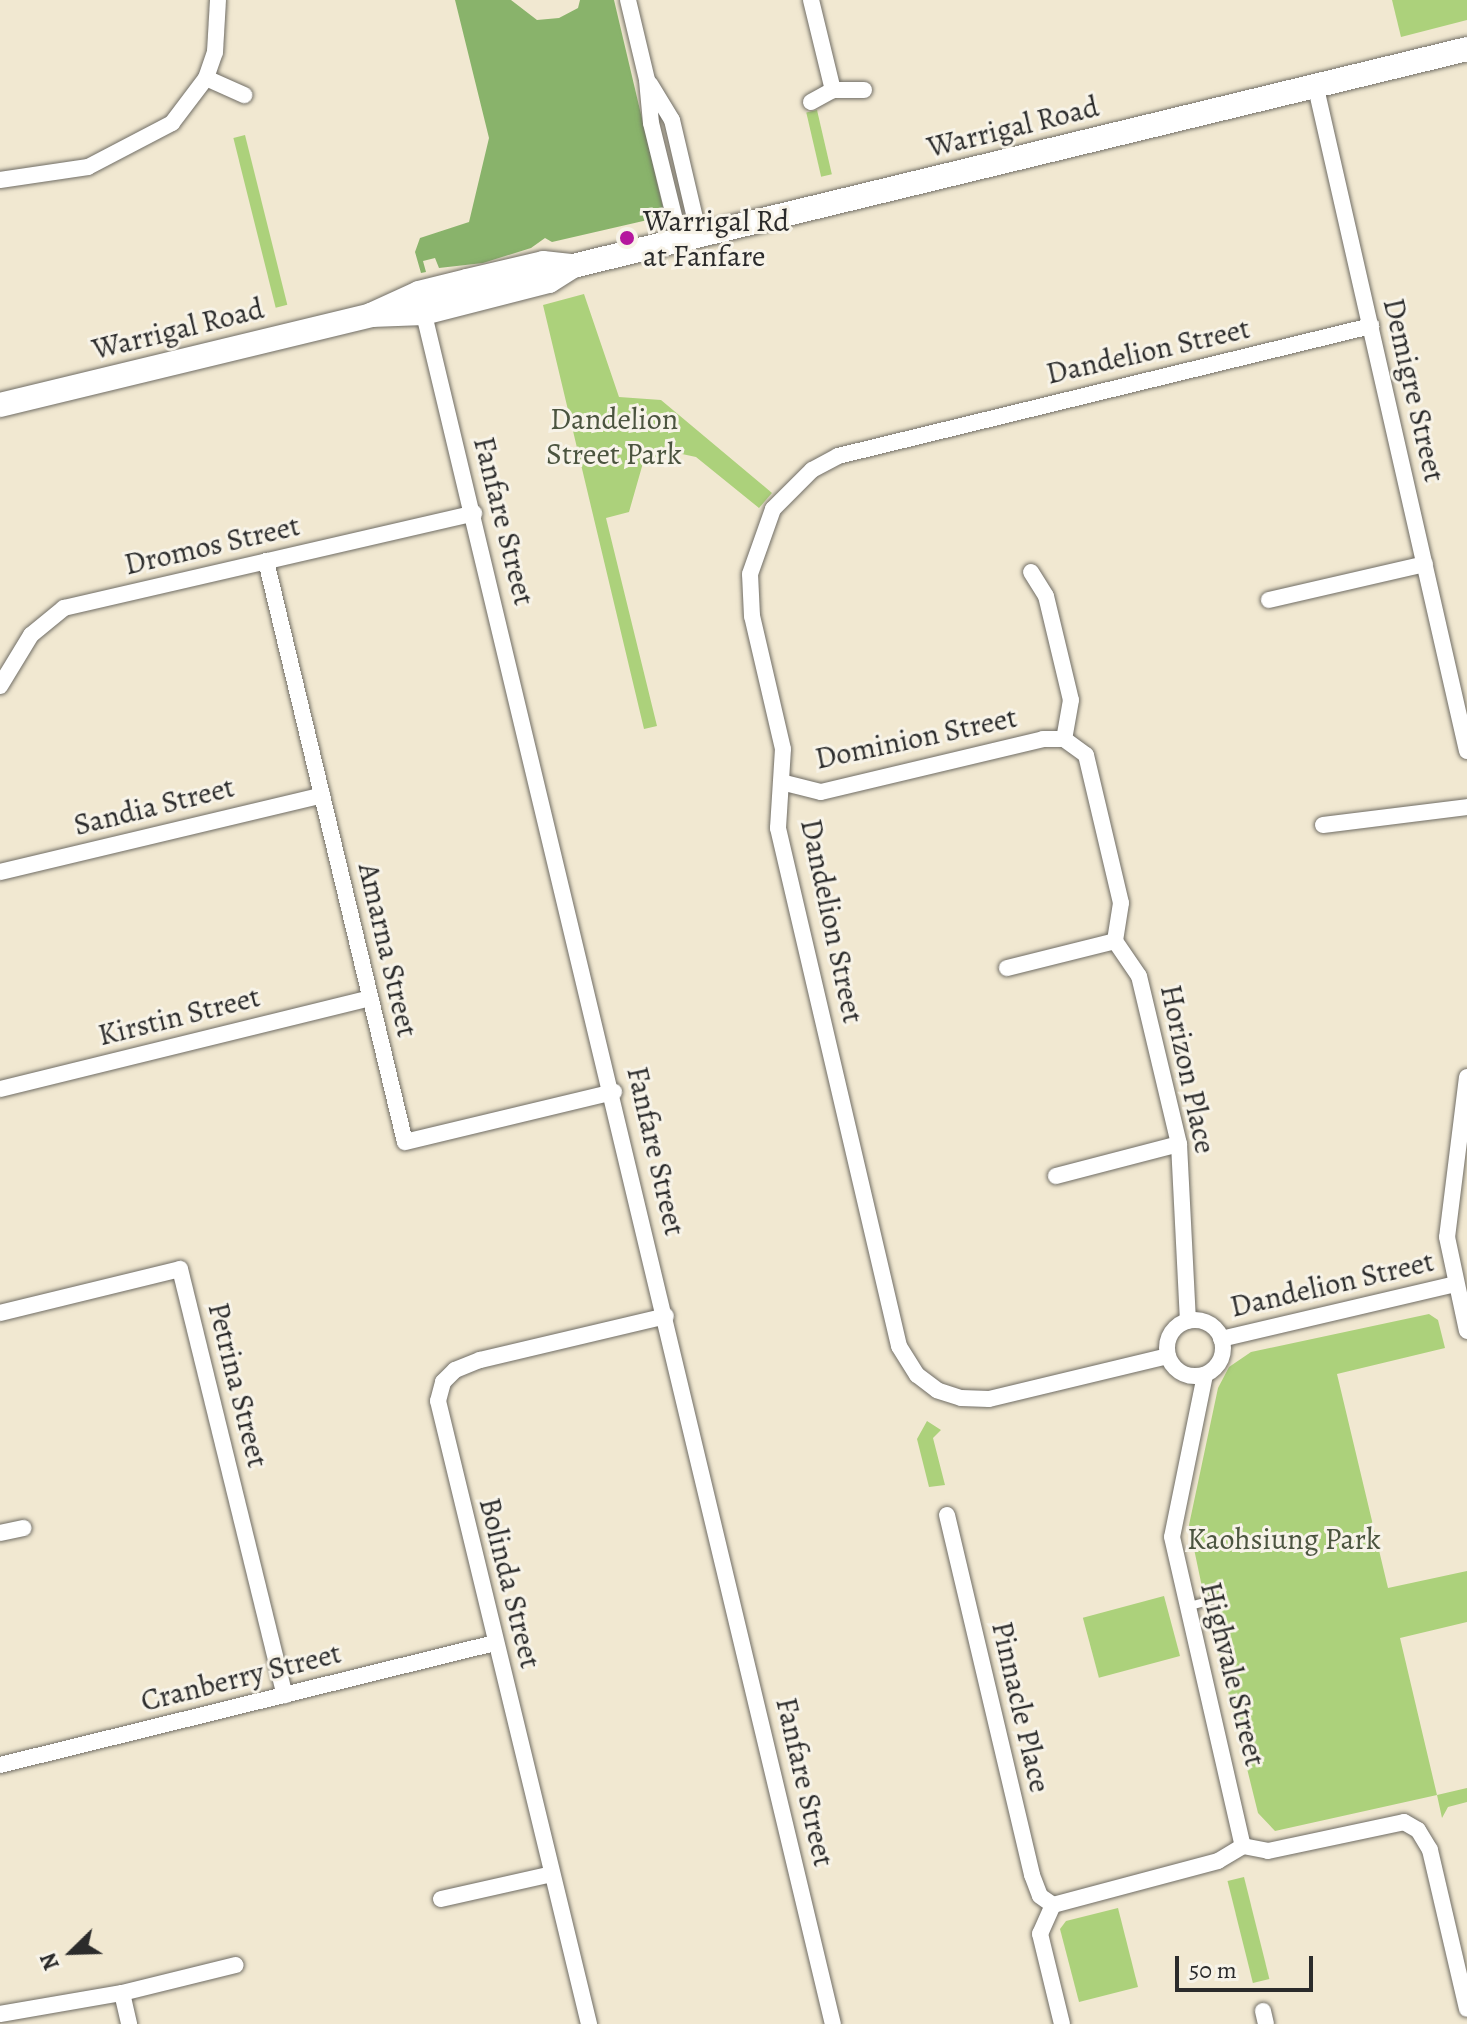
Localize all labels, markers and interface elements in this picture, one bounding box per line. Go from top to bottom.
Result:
street label: Warrigal Road [924,88,1102,166]
place label: Warrigal Rd at Fanfare [643,203,789,274]
marker: Warrigal Rd at Fanfare [618,229,636,247]
street label: Warrigal Road [89,290,267,368]
street label: Demigre Street [1375,295,1453,485]
street label: Dandelion Street [1043,310,1253,392]
park label: Dandelion Street Park [546,401,682,472]
street label: Fanfare Street [466,433,542,609]
street label: Dromos Street [121,507,303,583]
street label: Dominion Street [812,699,1020,777]
street label: Sandia Street [70,769,238,843]
street label: Dandelion Street [793,816,871,1026]
street label: Amarna Street [350,859,426,1041]
street label: Kirstin Street [94,979,264,1053]
street label: Horizon Place [1153,981,1223,1157]
street label: Fanfare Street [619,1063,693,1239]
street label: Dandelion Street [1227,1243,1437,1325]
street label: Petrina Street [200,1299,276,1471]
street label: Bolinda Street [471,1494,549,1672]
park label: Kaohsiung Park [1187,1521,1381,1557]
street label: Highvale Street [1193,1578,1273,1770]
street label: Pinnacle Place [984,1618,1058,1796]
street label: Cranberry Street [137,1635,345,1719]
street label: Fanfare Street [768,1694,842,1870]
north arrow [32,1912,112,1992]
scale bar [1179,1940,1317,1990]
text: N [33,1948,67,1975]
text: 50 m [1189,1954,1237,1986]

